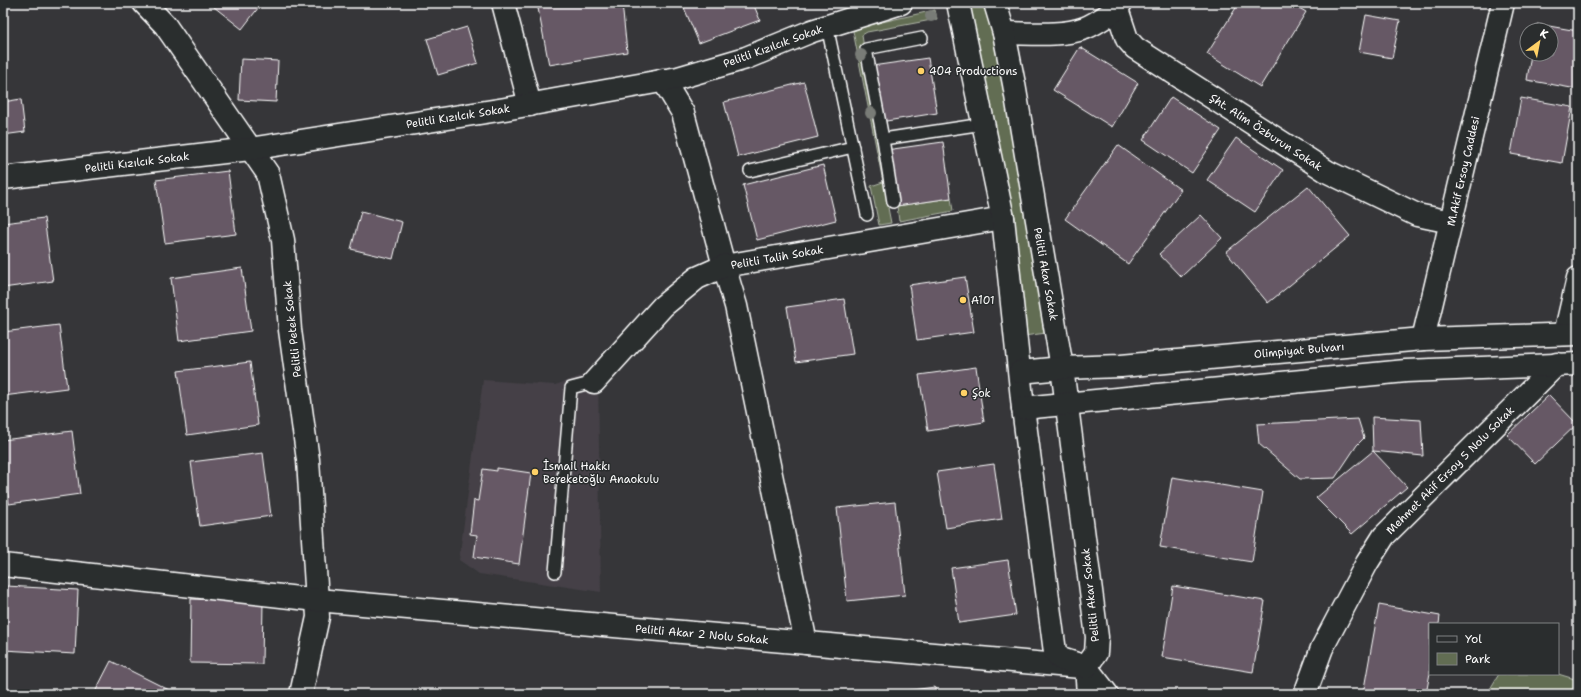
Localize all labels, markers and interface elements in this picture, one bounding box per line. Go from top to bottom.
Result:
street label: Pelitli Kızılcık Sokak [721,21,825,72]
north arrow [1519,22,1559,62]
text: K [1537,26,1552,43]
place label: 404 Productions [929,64,1018,79]
marker: 404 Productions [916,66,926,76]
street label: Şht. Alim Özburun Sokak [1206,90,1325,175]
street label: Pelitli Kızılcık Sokak [405,101,511,132]
street label: M.Akif Ersoy Caddesi [1444,115,1483,228]
street label: Pelitli Kızılcık Sokak [84,149,190,176]
street label: Pelitli Akar Sokak [1030,226,1061,322]
street label: Pelitli Talih Sokak [730,242,825,273]
street label: Pelitli Petek Sokak [280,280,305,378]
place label: A101 [971,293,995,308]
marker: A101 [958,295,968,305]
street label: Olimpiyat Bulvarı [1253,339,1345,362]
place label: Şok [972,386,991,401]
marker: Şok [959,388,969,398]
street label: Mehmet Akif Ersoy 5 Nolu Sokak [1383,403,1518,538]
place label: İsmail Hakkı Bereketoğlu Anaokulu [543,459,659,487]
marker: İsmail Hakkı Bereketoğlu Anaokulu [530,467,540,477]
street label: Pelitli Akar Sokak [1078,547,1103,643]
street label: Pelitli Akar 2 Nolu Sokak [635,621,769,648]
legend [1429,623,1559,675]
text: Yol [1465,631,1482,647]
text: Park [1465,651,1491,667]

